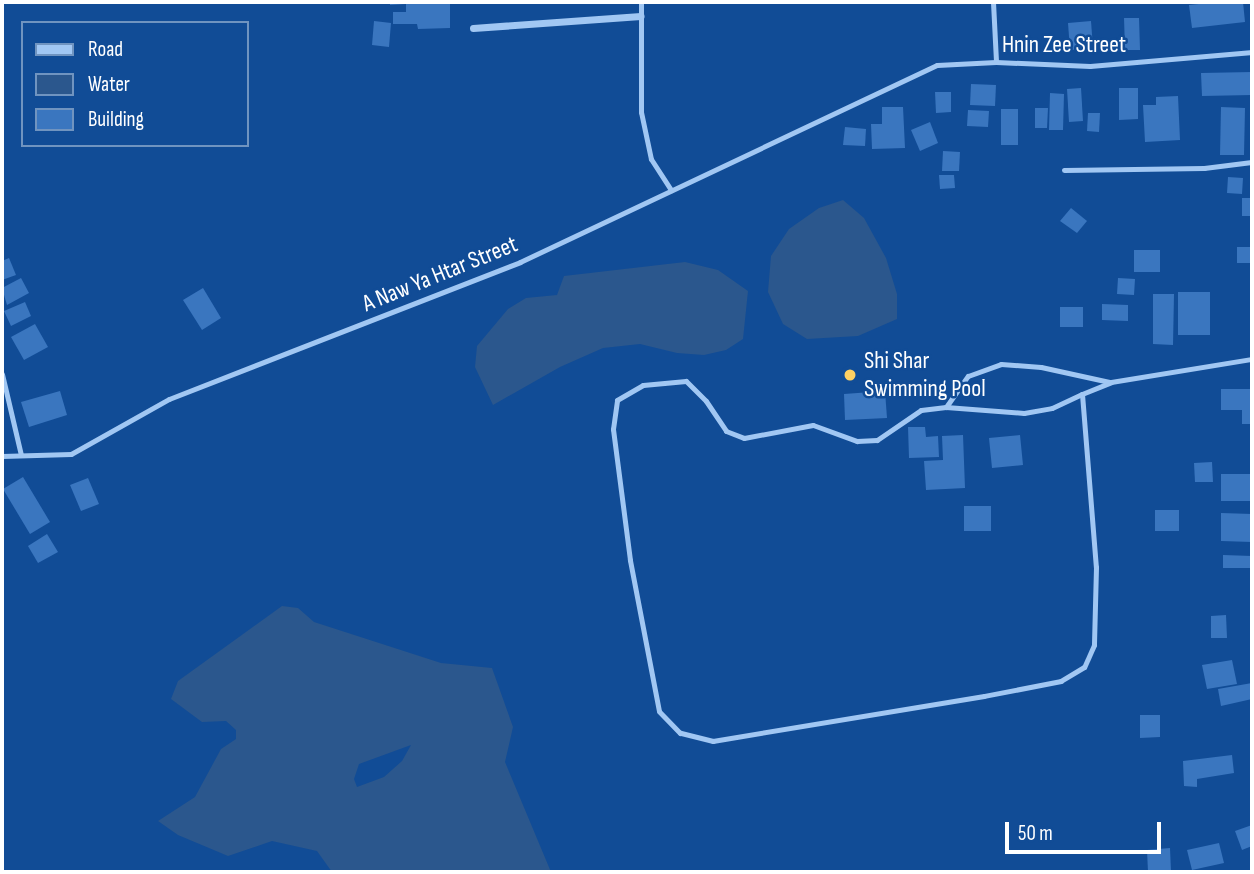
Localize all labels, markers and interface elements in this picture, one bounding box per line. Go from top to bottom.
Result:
legend [21,21,248,147]
street label: Hnin Zee Street [1002,31,1126,59]
text: Road [88,37,123,62]
text: Water [88,72,130,97]
text: Building [88,107,144,132]
street label: A Naw Ya Htar Street [358,230,522,318]
place label: Shi Shar Swimming Pool [864,347,986,403]
marker: Shi Shar Swimming Pool [842,367,858,383]
scale bar [1009,808,1165,852]
text: 50 m [1018,821,1053,846]

